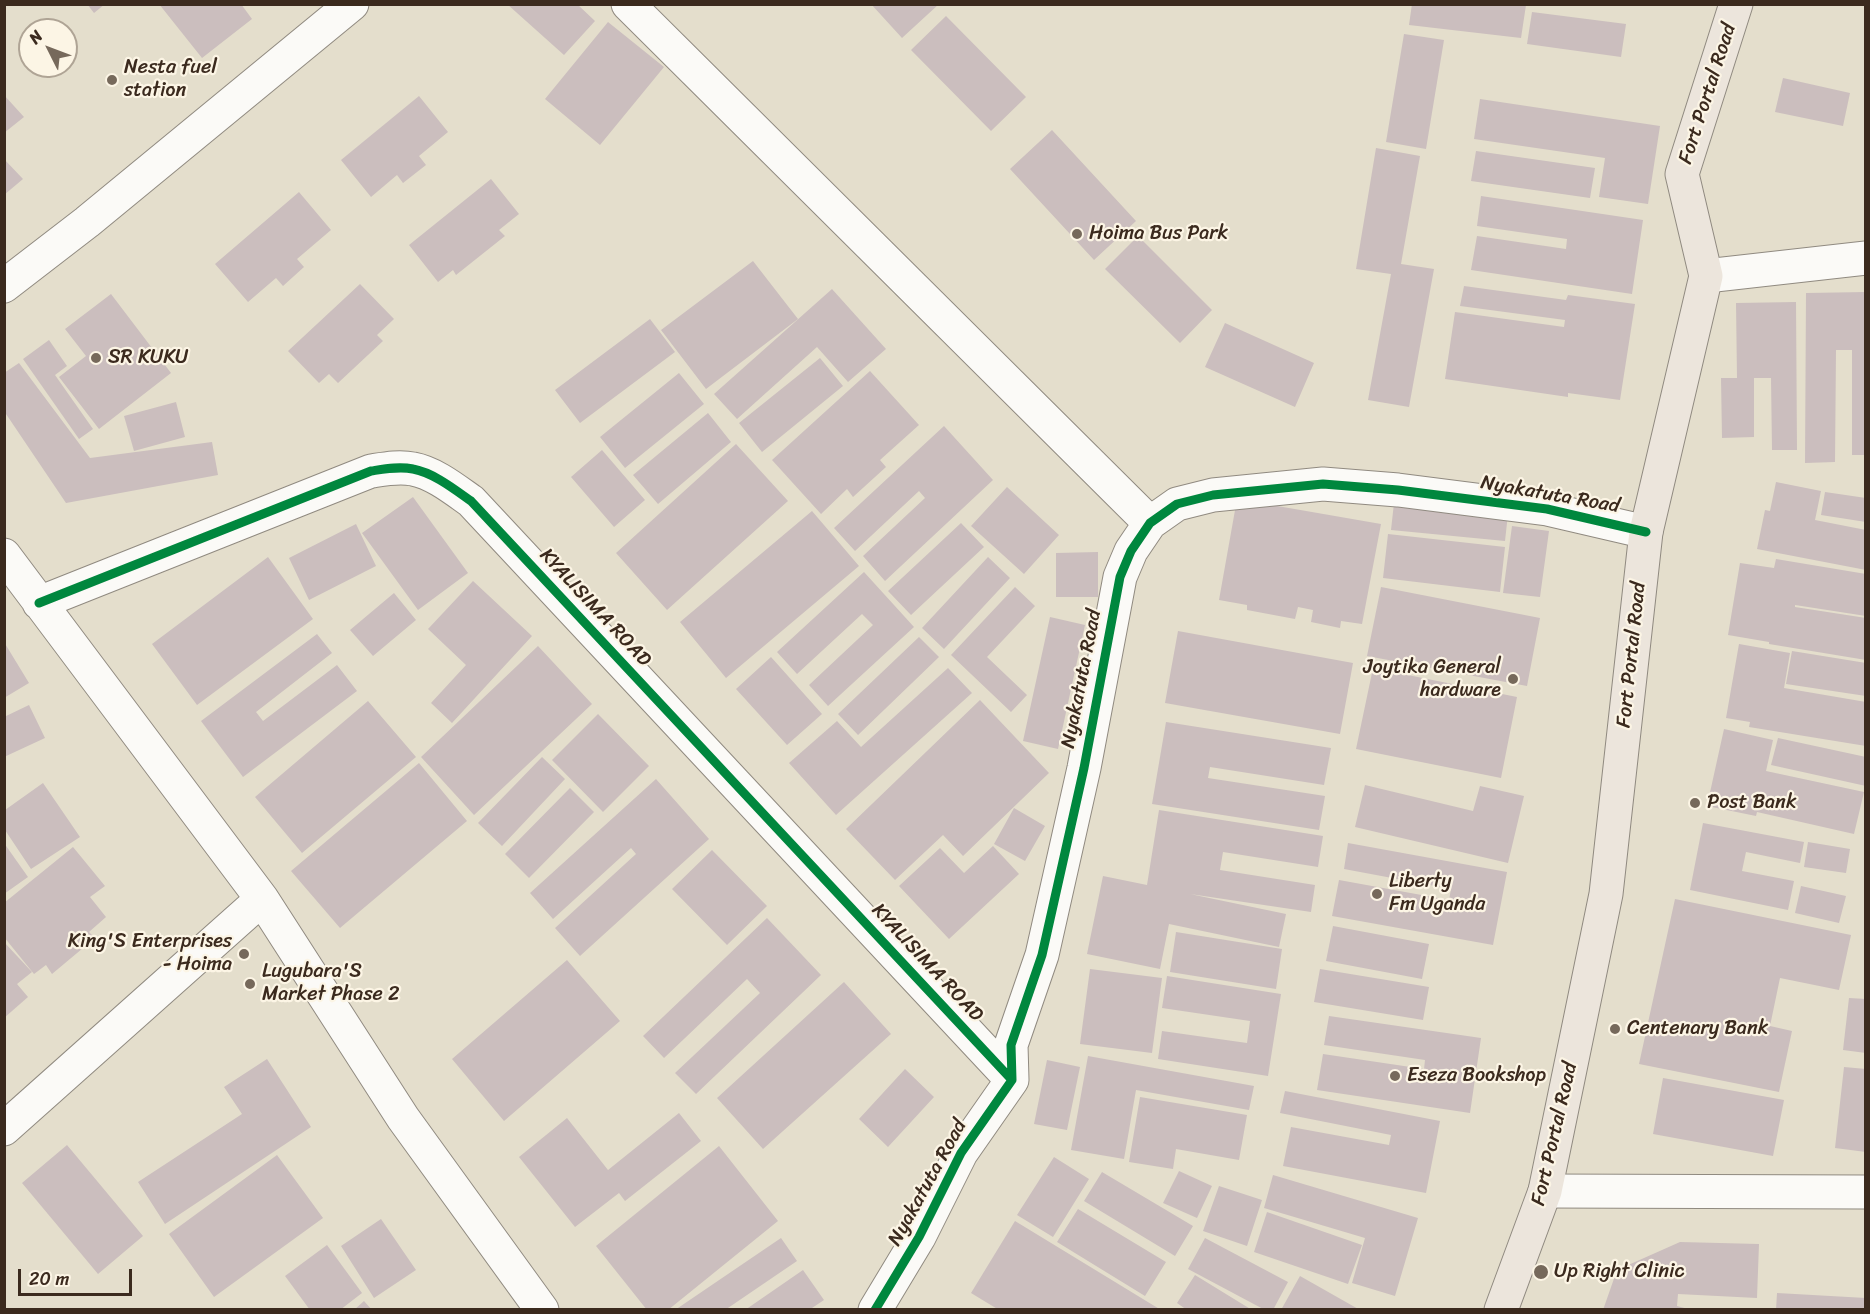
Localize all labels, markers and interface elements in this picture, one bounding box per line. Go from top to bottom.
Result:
north arrow [18,18,78,78]
street label: Fort Portal Road [1674,21,1742,167]
text: N [21,23,50,51]
place label: Nesta fuel station [124,56,217,103]
marker: Nesta fuel station [105,73,119,87]
place label: Hoima Bus Park [1089,222,1228,246]
marker: Hoima Bus Park [1070,227,1084,241]
place label: SR KUKU [108,346,189,370]
marker: SR KUKU [89,351,103,365]
street label: Nyakatuta Road [1479,471,1621,519]
street label: KYALISIMA ROAD [534,544,656,672]
street label: Fort Portal Road [1612,581,1652,729]
street label: Nyakatuta Road [1057,608,1107,750]
place label: Joytika General hardware [1363,656,1501,703]
marker: Joytika General hardware [1506,672,1520,686]
place label: Post Bank [1707,791,1796,815]
marker: Post Bank [1688,796,1702,810]
place label: Liberty Fm Uganda [1389,870,1485,917]
marker: Liberty Fm Uganda [1370,887,1384,901]
street label: KYALISIMA ROAD [866,899,988,1027]
place label: King'S Enterprises - Hoima [68,930,232,977]
marker: King'S Enterprises - Hoima [237,947,251,961]
place label: Lugubara'S Market Phase 2 [262,960,400,1007]
marker: Lugubara'S Market Phase 2 [243,977,257,991]
place label: Centenary Bank [1627,1017,1768,1041]
marker: Centenary Bank [1608,1022,1622,1036]
street label: Fort Portal Road [1527,1060,1583,1208]
place label: Eseza Bookshop [1407,1064,1546,1088]
marker: Eseza Bookshop [1388,1069,1402,1083]
street label: Nyakatuta Road [883,1116,973,1250]
scale bar [21,1257,135,1295]
place label: Up Right Clinic [1554,1260,1684,1284]
text: 20 m [29,1263,69,1295]
marker: Up Right Clinic [1532,1263,1550,1281]

